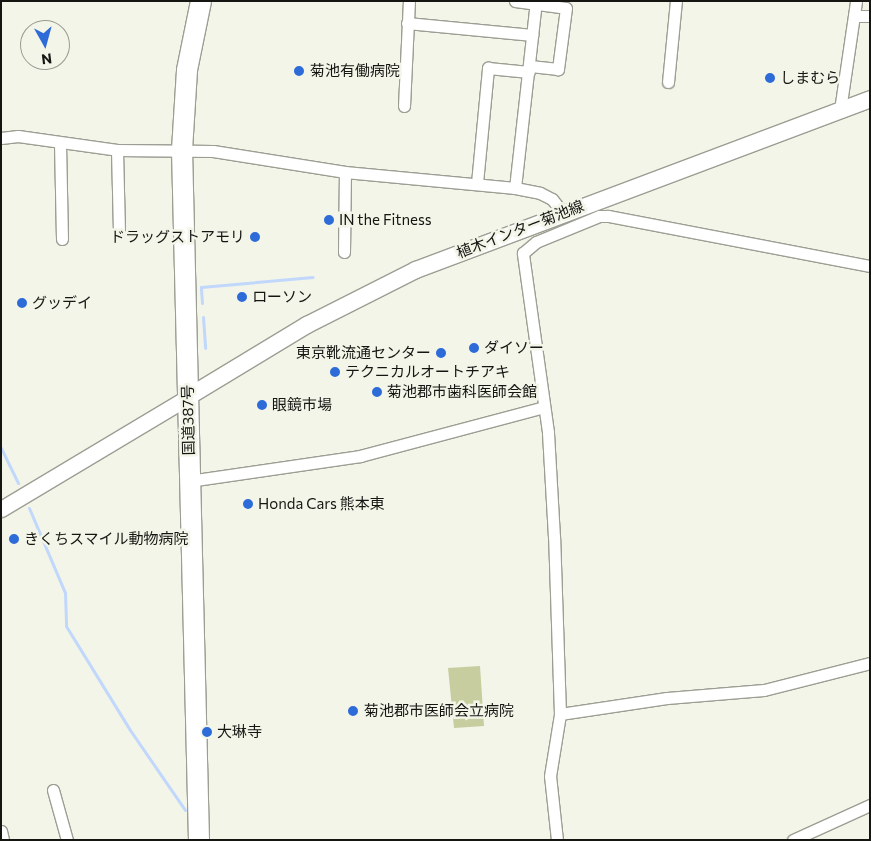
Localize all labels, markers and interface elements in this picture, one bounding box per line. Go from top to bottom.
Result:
north arrow [20,20,70,70]
text: N [41,50,53,68]
place label: 菊池有働病院 [310,62,400,80]
marker: 菊池有働病院 [292,64,306,78]
place label: しまむら [780,69,840,87]
marker: しまむら [764,72,776,84]
street label: 植木インター菊池線 [454,196,586,262]
place label: IN the Fitness [339,211,432,229]
marker: IN the Fitness [323,214,335,226]
place label: ドラッグストアモリ [110,228,245,246]
marker: ドラッグストアモリ [249,231,261,243]
place label: ローソン [252,288,312,306]
marker: ローソン [236,291,248,303]
place label: グッデイ [32,294,92,312]
marker: グッデイ [16,297,28,309]
place label: ダイソー [484,339,544,357]
marker: ダイソー [468,342,480,354]
place label: 東京靴流通センター [296,344,431,362]
marker: 東京靴流通センター [435,347,447,359]
place label: テクニカルオートチアキ [345,363,510,381]
marker: テクニカルオートチアキ [329,366,341,378]
place label: 菊池郡市歯科医師会館 [387,383,537,401]
street label: 国道387号 [178,385,198,455]
marker: 菊池郡市歯科医師会館 [371,386,383,398]
place label: 眼鏡市場 [272,396,332,414]
marker: 眼鏡市場 [256,399,268,411]
place label: Honda Cars 熊本東 [258,495,385,513]
marker: Honda Cars 熊本東 [242,498,254,510]
place label: きくちスマイル動物病院 [24,530,189,548]
marker: きくちスマイル動物病院 [8,533,20,545]
place label: 菊池郡市医師会立病院 [364,702,514,720]
marker: 菊池郡市医師会立病院 [346,704,360,718]
place label: 大琳寺 [217,723,262,741]
marker: 大琳寺 [201,726,213,738]

